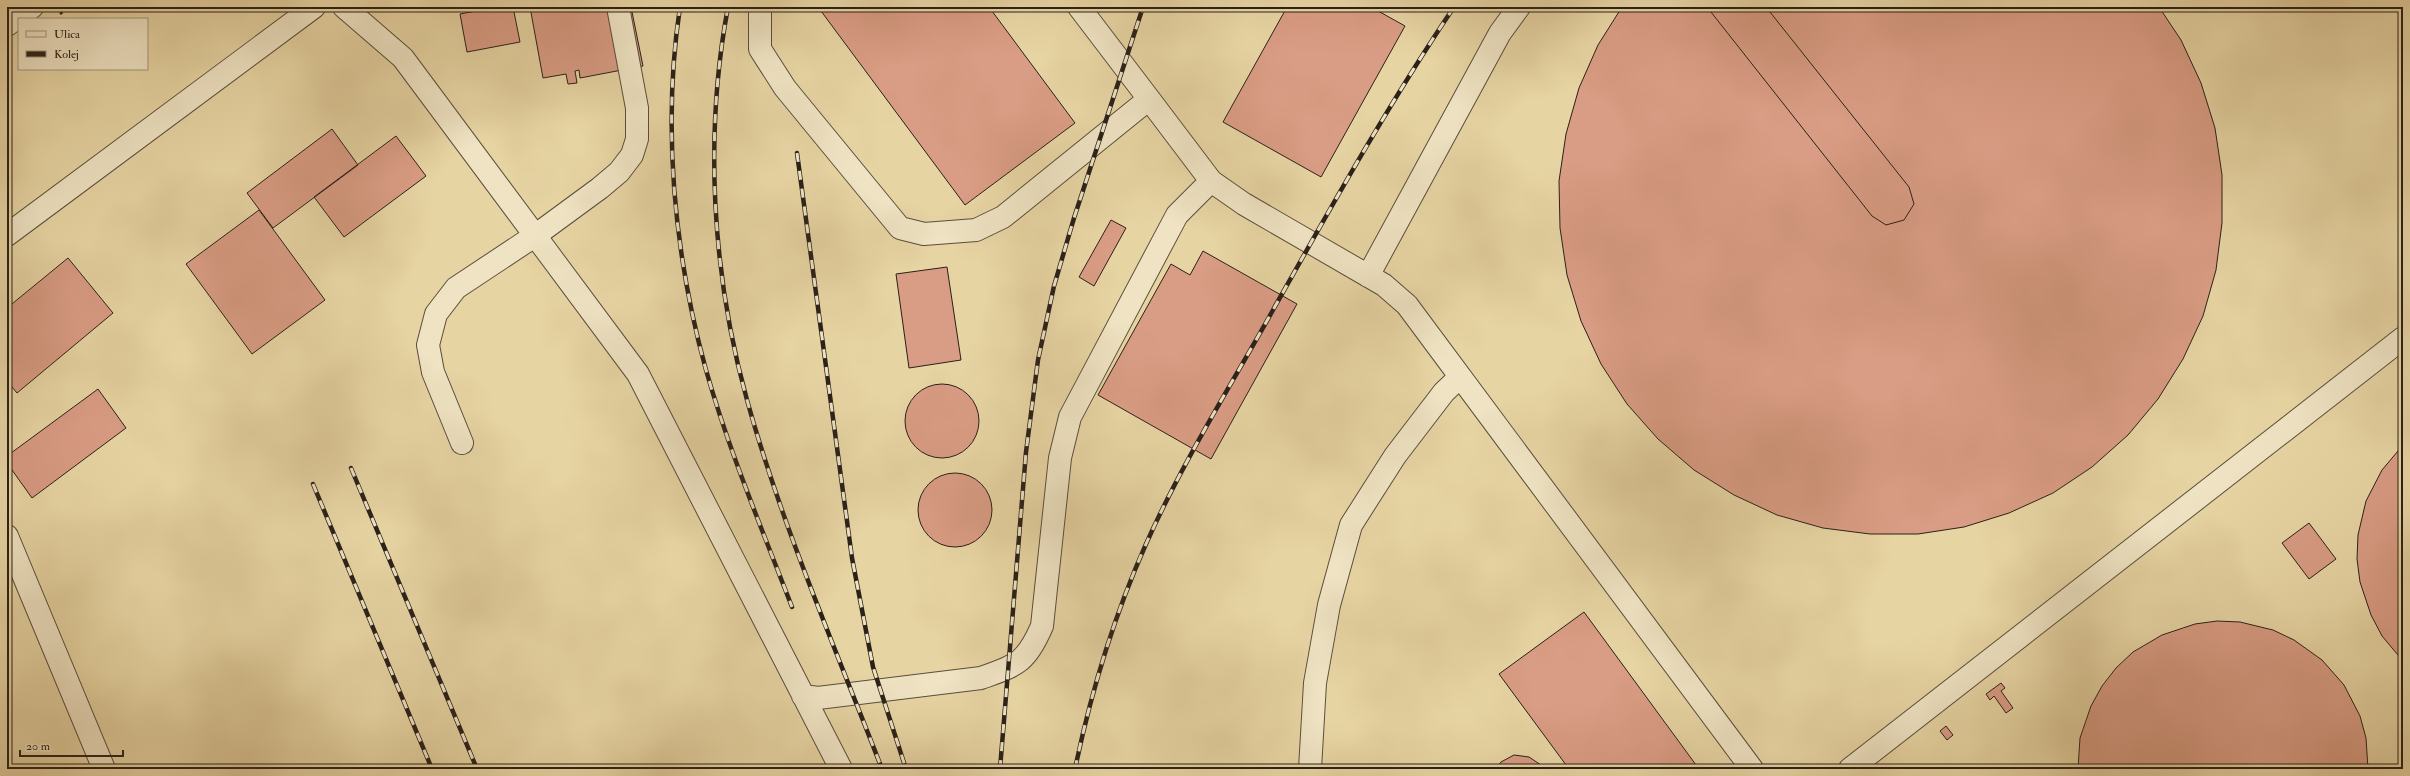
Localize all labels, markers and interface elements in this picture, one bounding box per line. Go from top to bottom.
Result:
legend [18,18,148,70]
text: Ulica [54,27,81,42]
text: Kolej [54,47,79,62]
scale bar [20,732,123,758]
text: 20 m [26,739,51,754]

